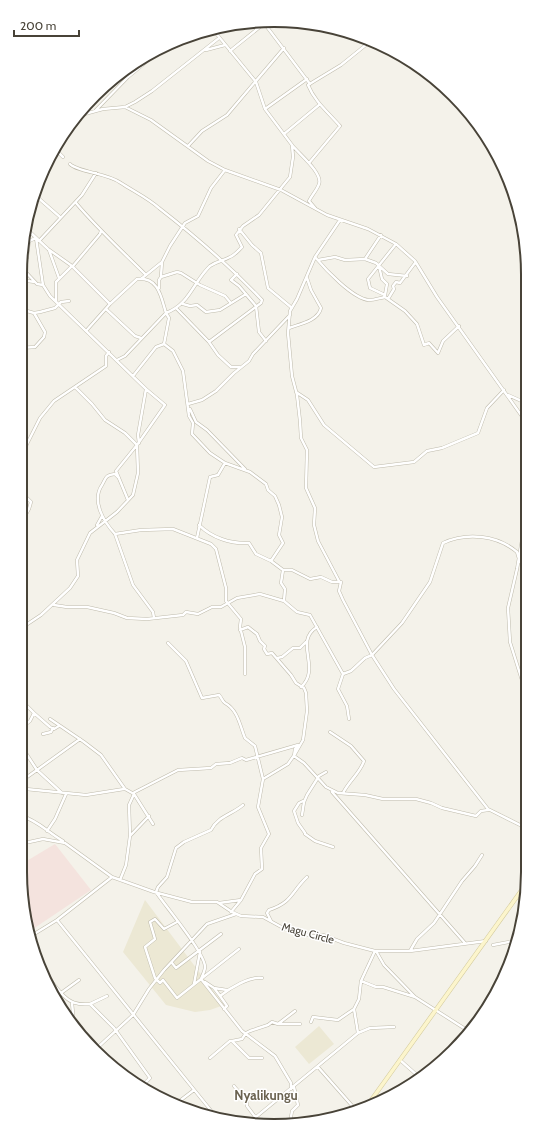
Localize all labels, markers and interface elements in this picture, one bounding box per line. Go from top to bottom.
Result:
scale bar [14,12,79,38]
text: 200 m [20,18,56,33]
street label: Magu Circle [280,919,336,947]
district label: Nyalikungu [234,1087,298,1103]

